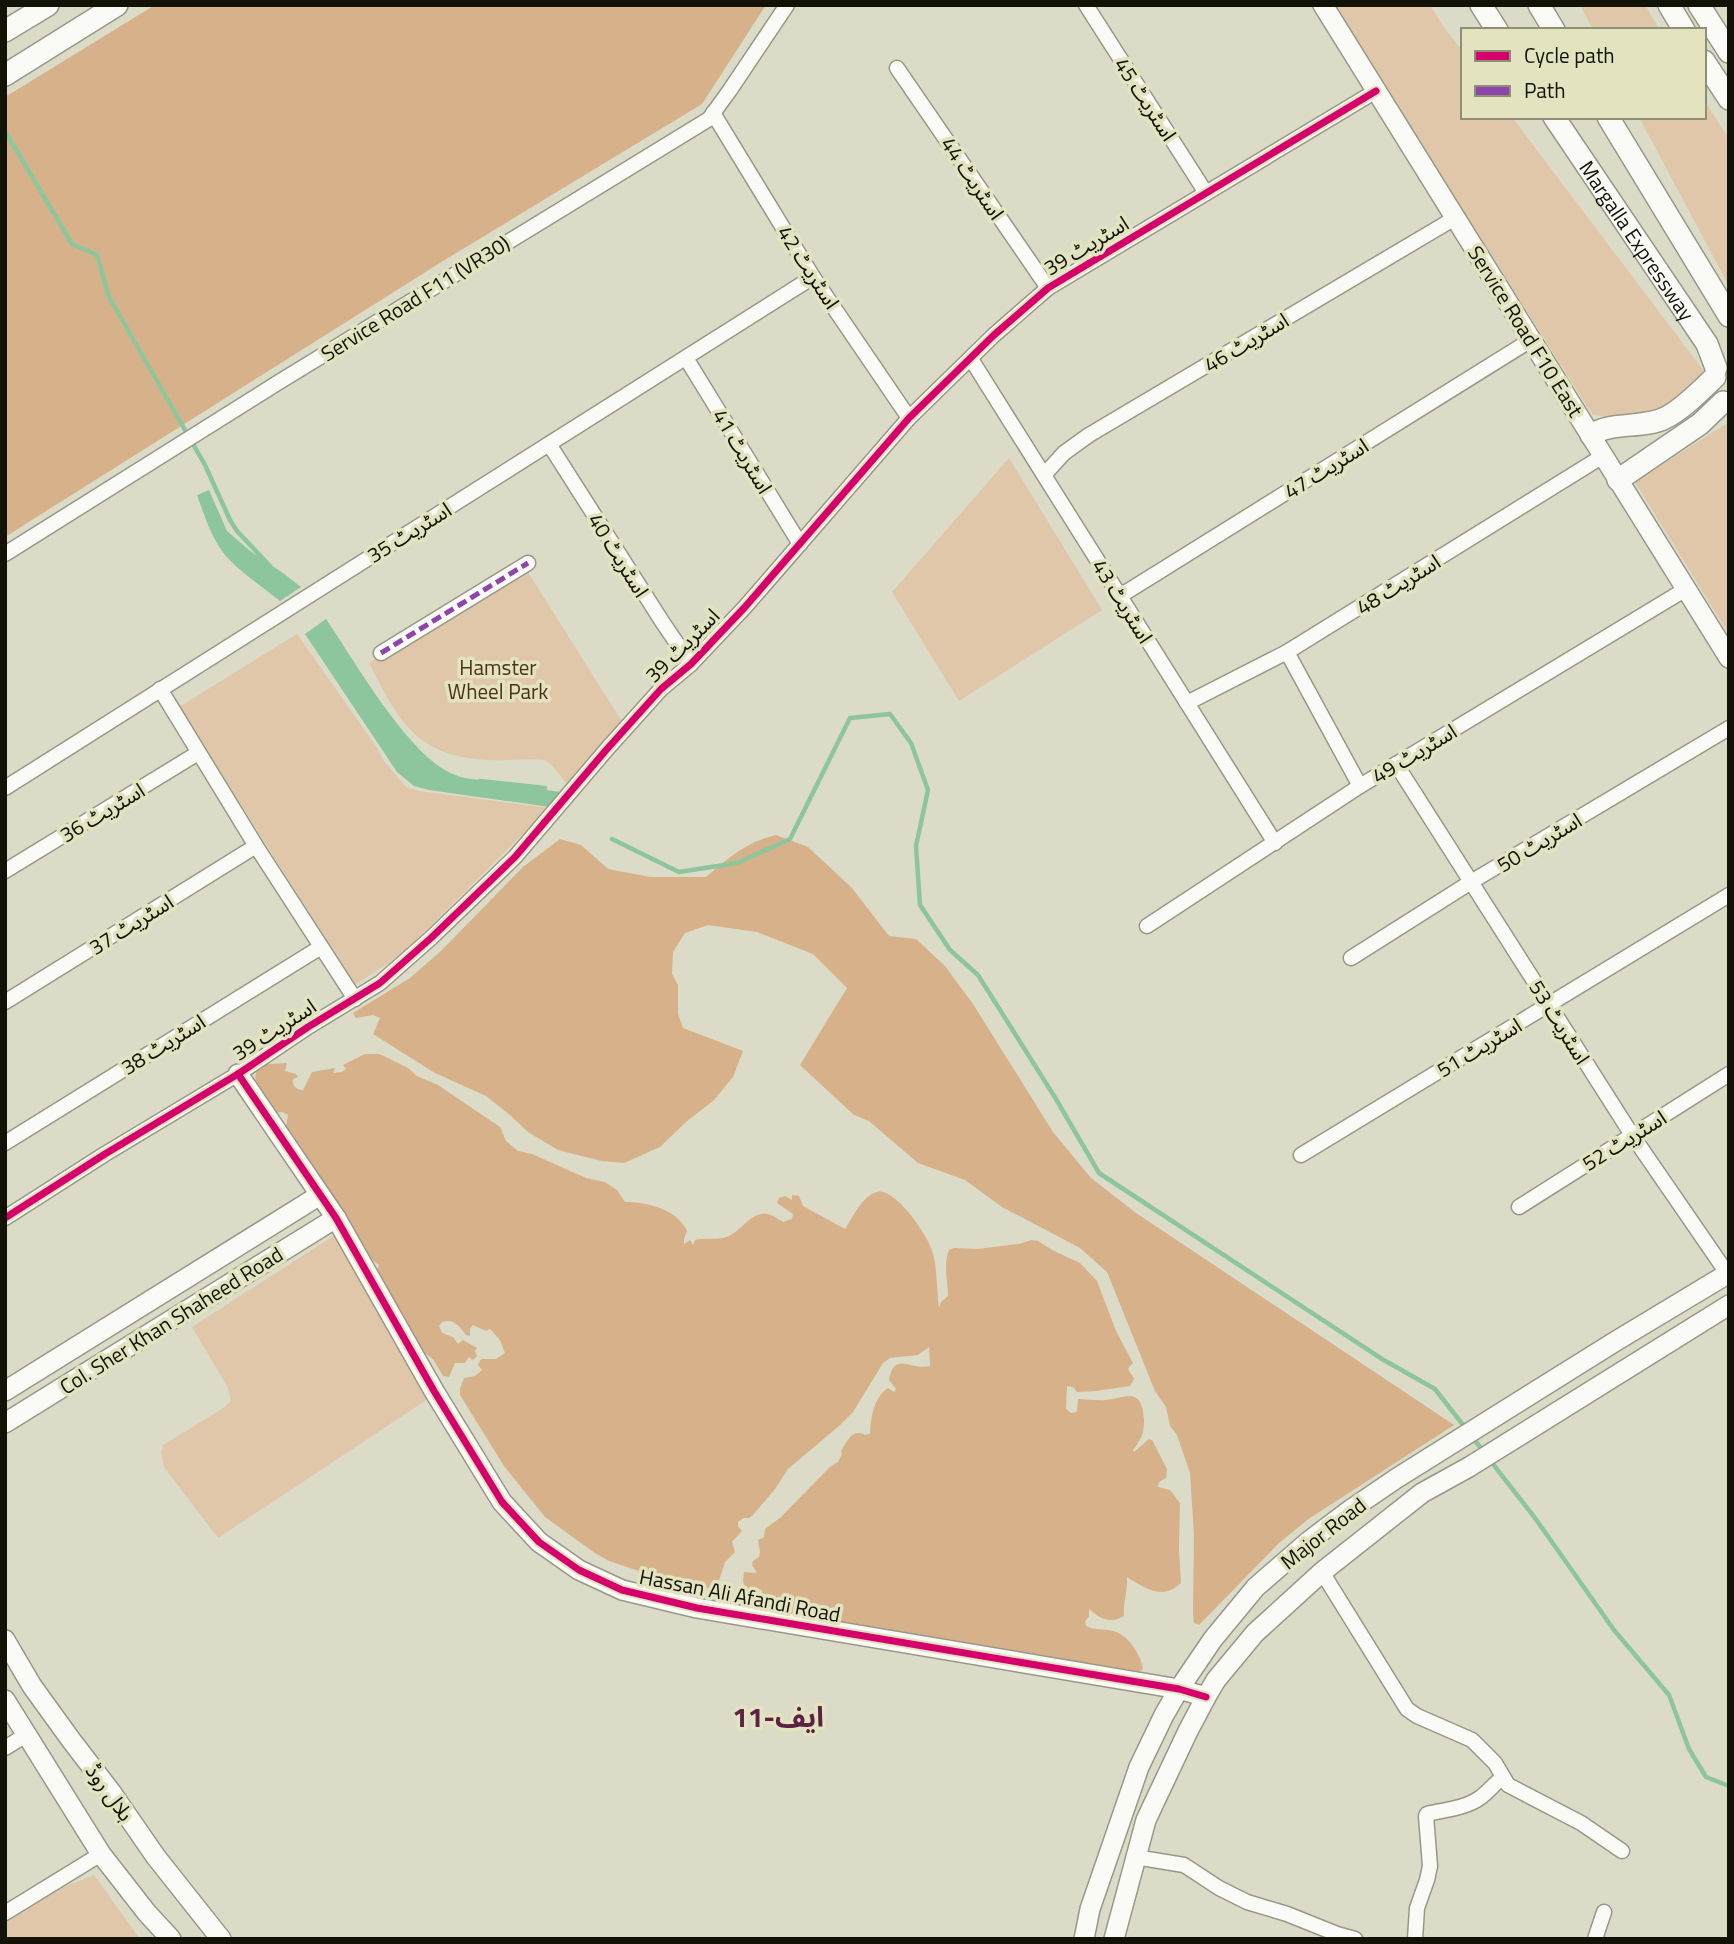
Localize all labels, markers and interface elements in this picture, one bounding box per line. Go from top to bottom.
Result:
legend [1461,28,1706,119]
text: Cycle path [1524,39,1615,71]
street label: اسٹریٹ 45 [1107,51,1185,147]
text: Path [1524,74,1566,106]
street label: اسٹریٹ 44 [933,130,1013,226]
street label: Margalla Expressway [1572,154,1703,327]
street label: اسٹریٹ 39 [1037,207,1135,283]
street label: اسٹریٹ 42 [770,219,848,315]
street label: Service Road F11 (VR30) [314,227,516,369]
street label: Service Road F10 East [1460,239,1592,423]
street label: اسٹریٹ 46 [1197,304,1295,380]
street label: اسٹریٹ 41 [705,402,781,500]
street label: اسٹریٹ 47 [1278,429,1374,507]
street label: اسٹریٹ 35 [361,493,457,571]
street label: اسٹریٹ 40 [580,507,658,603]
street label: اسٹریٹ 48 [1350,545,1446,623]
street label: اسٹریٹ 43 [1084,553,1162,649]
street label: اسٹریٹ 39 [637,600,727,690]
park label: Hamster Wheel Park [448,651,548,707]
street label: اسٹریٹ 49 [1365,715,1463,791]
street label: اسٹریٹ 36 [53,774,151,850]
street label: اسٹریٹ 50 [1490,804,1588,880]
street label: اسٹریٹ 37 [83,885,179,963]
street label: اسٹریٹ 53 [1521,974,1599,1070]
street label: اسٹریٹ 39 [226,990,322,1068]
street label: اسٹریٹ 38 [115,1005,211,1083]
street label: اسٹریٹ 51 [1430,1009,1528,1085]
street label: اسٹریٹ 52 [1576,1101,1672,1179]
street label: Col. Sher Khan Shaheed Road [53,1238,289,1402]
street label: Major Road [1273,1489,1373,1577]
street label: Hassan Ali Afandi Road [637,1560,843,1630]
district label: ایف-11 [732,1695,824,1738]
street label: ہلال روڈ [78,1756,142,1828]

